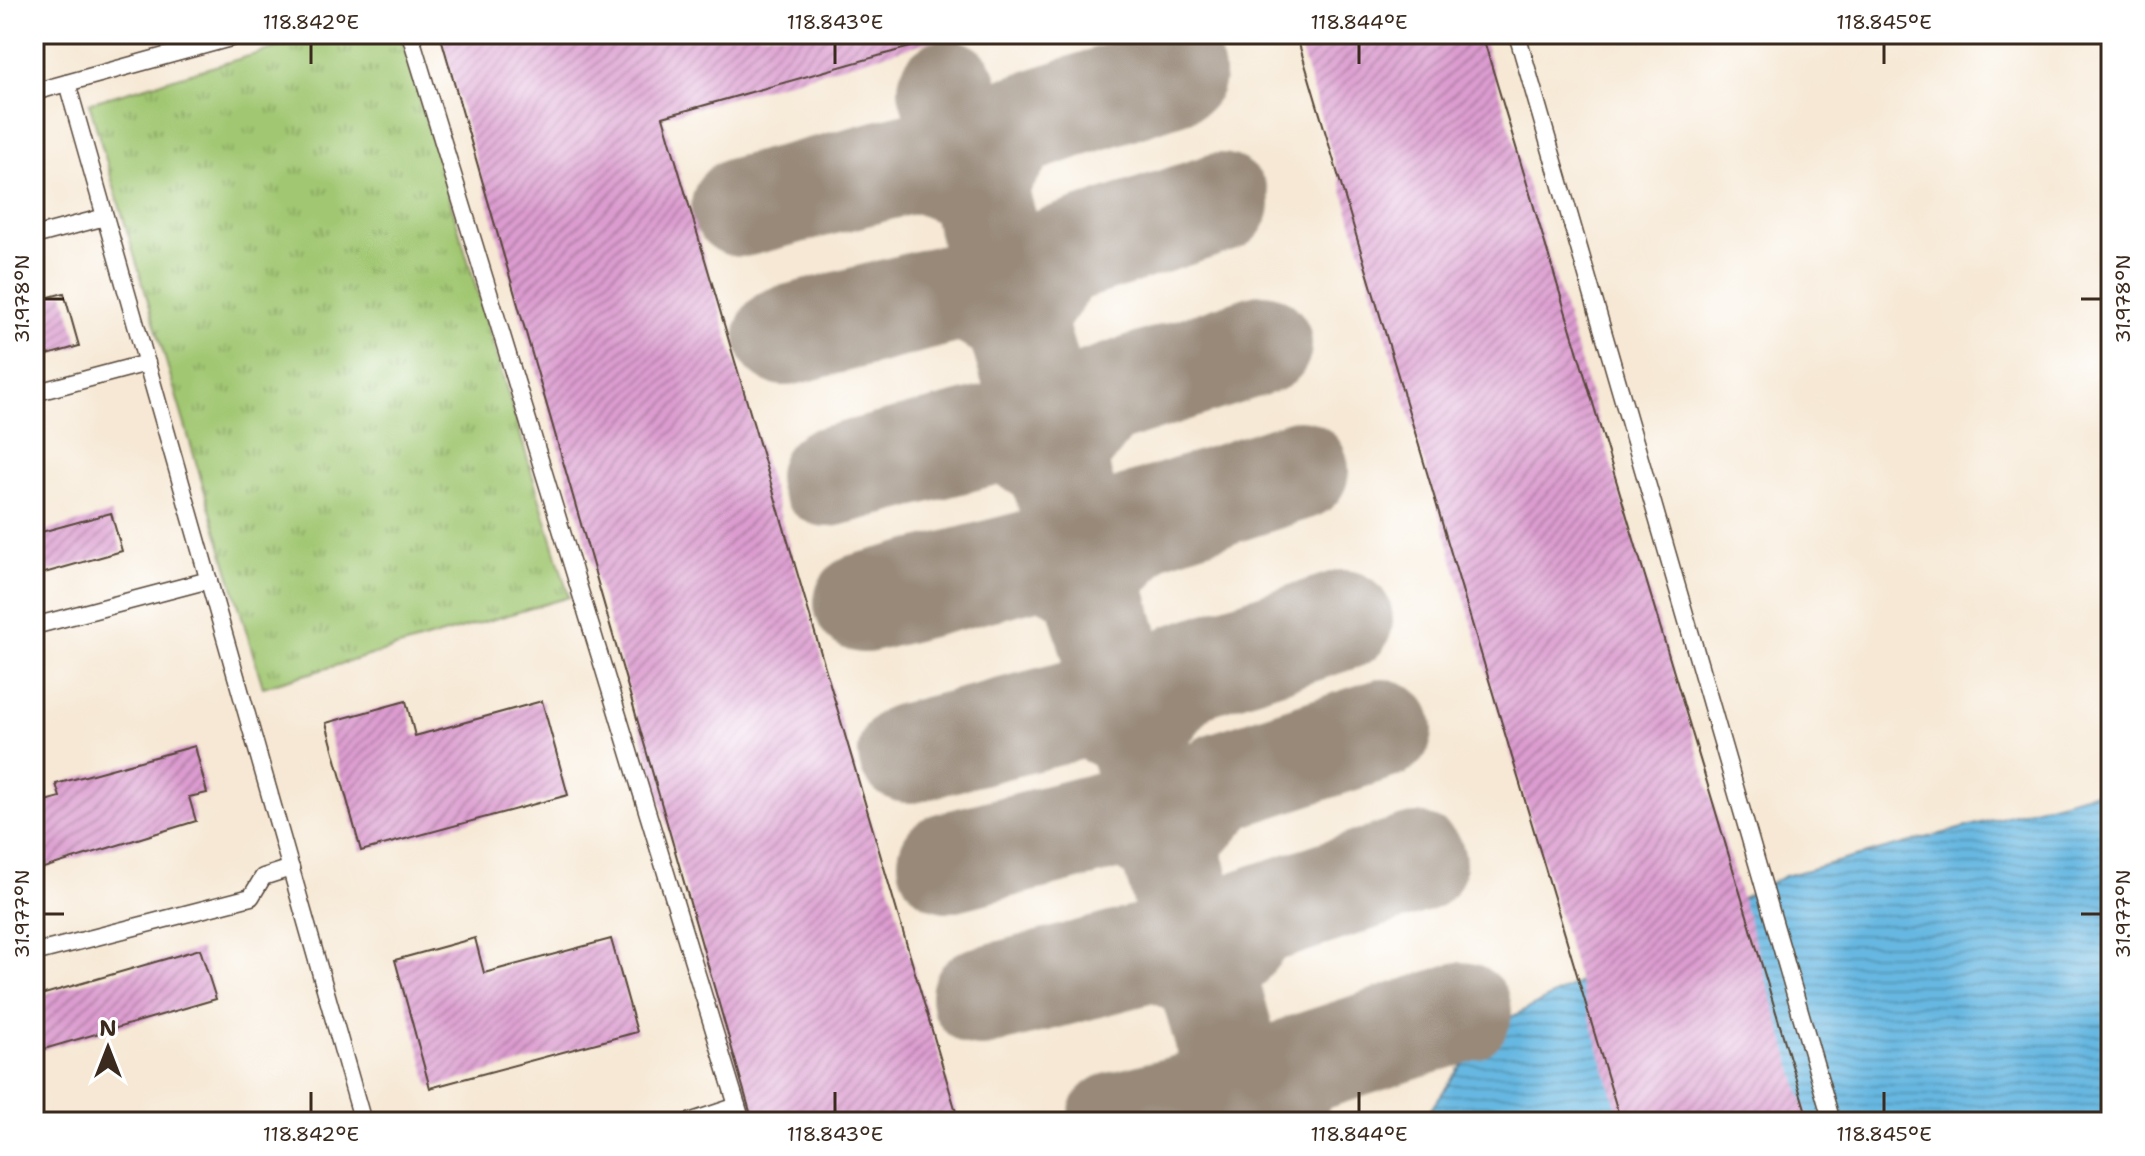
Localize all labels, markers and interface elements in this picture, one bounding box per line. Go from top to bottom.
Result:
text: 118.842°E [263,9,359,35]
text: 118.843°E [787,9,883,35]
text: 118.844°E [1310,9,1408,35]
text: 118.845°E [1836,9,1932,35]
text: 31.978°N [9,254,35,344]
text: 31.978°N [2110,254,2136,344]
text: 31.977°N [9,870,35,958]
text: 31.977°N [2110,870,2136,958]
north arrow [68,1008,148,1088]
text: N [99,1014,117,1043]
text: 118.842°E [263,1121,359,1147]
text: 118.843°E [787,1121,883,1147]
text: 118.844°E [1310,1121,1408,1147]
text: 118.845°E [1836,1121,1932,1147]

